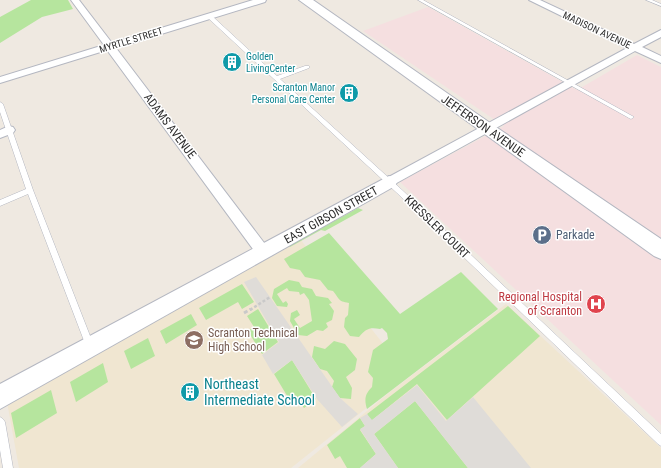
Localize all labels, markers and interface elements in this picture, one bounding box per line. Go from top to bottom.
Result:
street label: MADISON AVENUE [561,9,633,51]
street label: MYRTLE STREET [98,25,164,55]
building icon: Golden LivingCenter [221,51,243,73]
place label: Golden LivingCenter [246,51,295,74]
place label: Scranton Manor Personal Care Center [252,82,335,105]
building icon: Scranton Manor Personal Care Center [338,82,360,104]
street label: ADAMS AVENUE [141,91,199,161]
street label: JEFFERSON AVENUE [439,92,527,160]
street label: EAST GIBSON STREET [282,183,380,247]
street label: KRESSLER COURT [402,192,472,262]
parking icon: Parkade [531,224,553,246]
place label: Parkade [556,228,595,242]
place label: Regional Hospital of Scranton [499,290,582,318]
hospital icon: Regional Hospital of Scranton [585,293,607,315]
place label: Scranton Technical High School [208,326,298,354]
school or university icon: Scranton Technical High School [183,329,205,351]
place label: Northeast Intermediate School [204,376,315,408]
building icon: Northeast Intermediate School [179,381,201,403]

